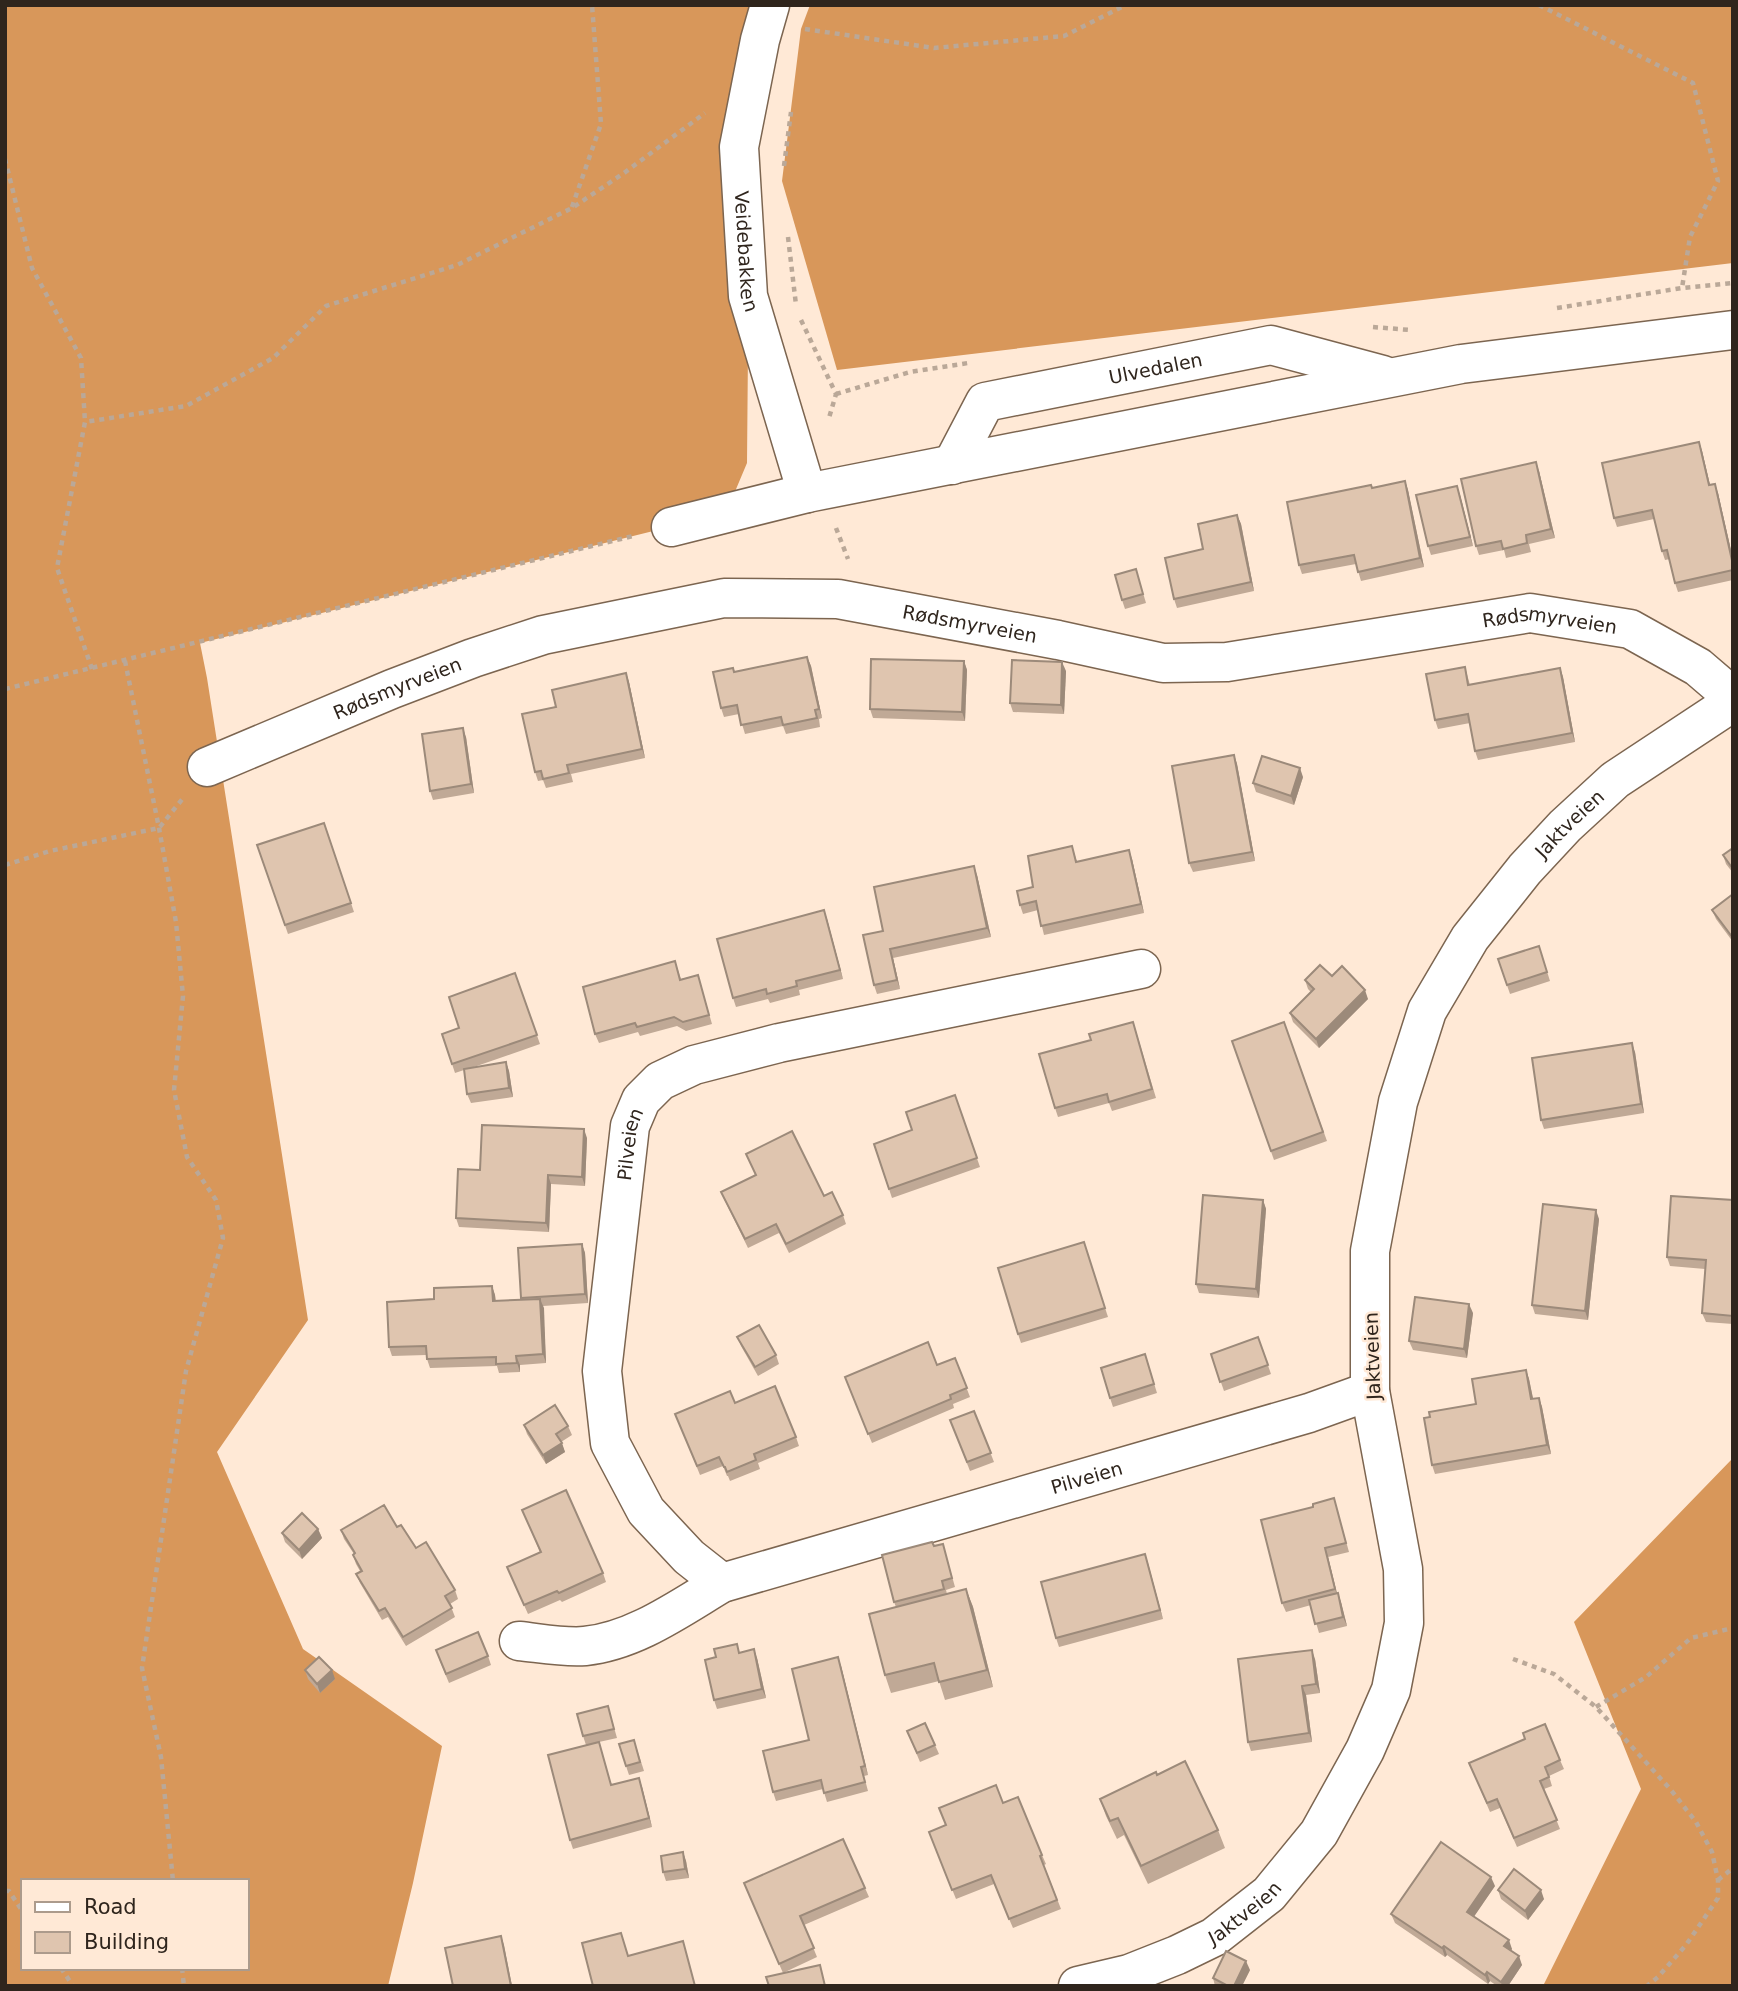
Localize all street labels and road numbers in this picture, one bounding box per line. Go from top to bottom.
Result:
street label: Veidebakken [731,190,763,314]
street label: Ulvedalen [1107,348,1204,388]
street label: Rødsmyrveien [901,600,1039,647]
street label: Rødsmyrveien [1481,602,1619,638]
street label: Rødsmyrveien [330,652,464,724]
street label: Jaktveien [1530,785,1608,863]
street label: Pilveien [613,1104,647,1182]
street label: Jaktveien [1359,1312,1385,1401]
street label: Pilveien [1048,1457,1125,1498]
street label: Jaktveien [1204,1877,1286,1950]

